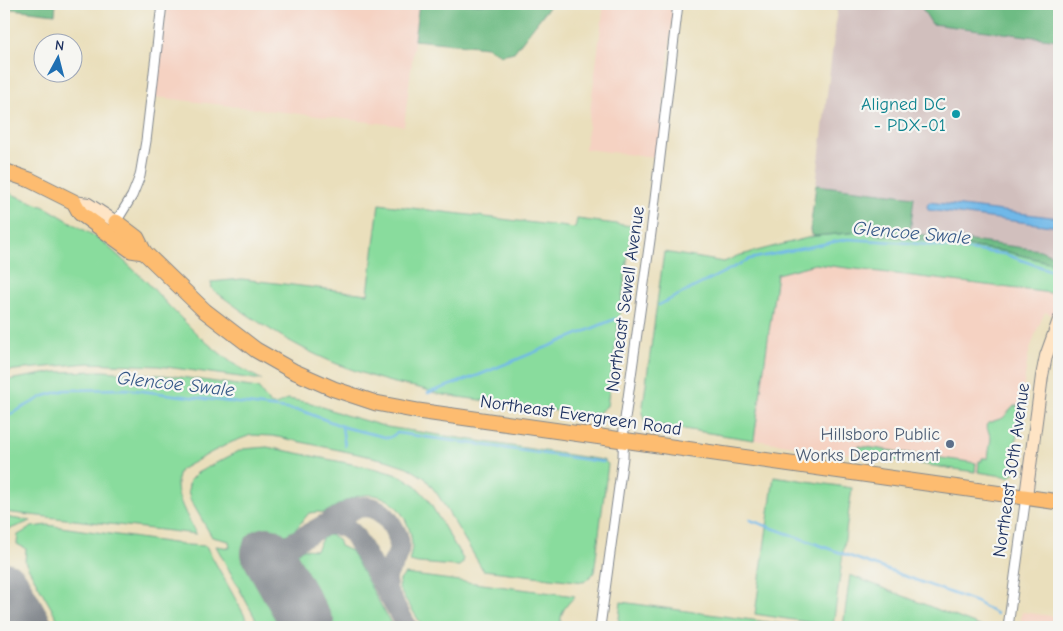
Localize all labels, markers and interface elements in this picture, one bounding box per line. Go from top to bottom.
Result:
north arrow [32,32,82,82]
text: N [54,37,65,55]
place label: Aligned DC - PDX-01 [861,94,946,136]
marker: Aligned DC - PDX-01 [950,108,962,120]
street label: Northeast Sewell Avenue [602,205,649,393]
water label: Glencoe Swale [852,217,972,249]
water label: Glencoe Swale [116,367,236,401]
street label: Northeast 30th Avenue [989,381,1034,559]
street label: Northeast Evergreen Road [479,391,683,440]
place label: Hillsboro Public Works Department [796,424,941,466]
marker: Hillsboro Public Works Department [944,438,956,450]

